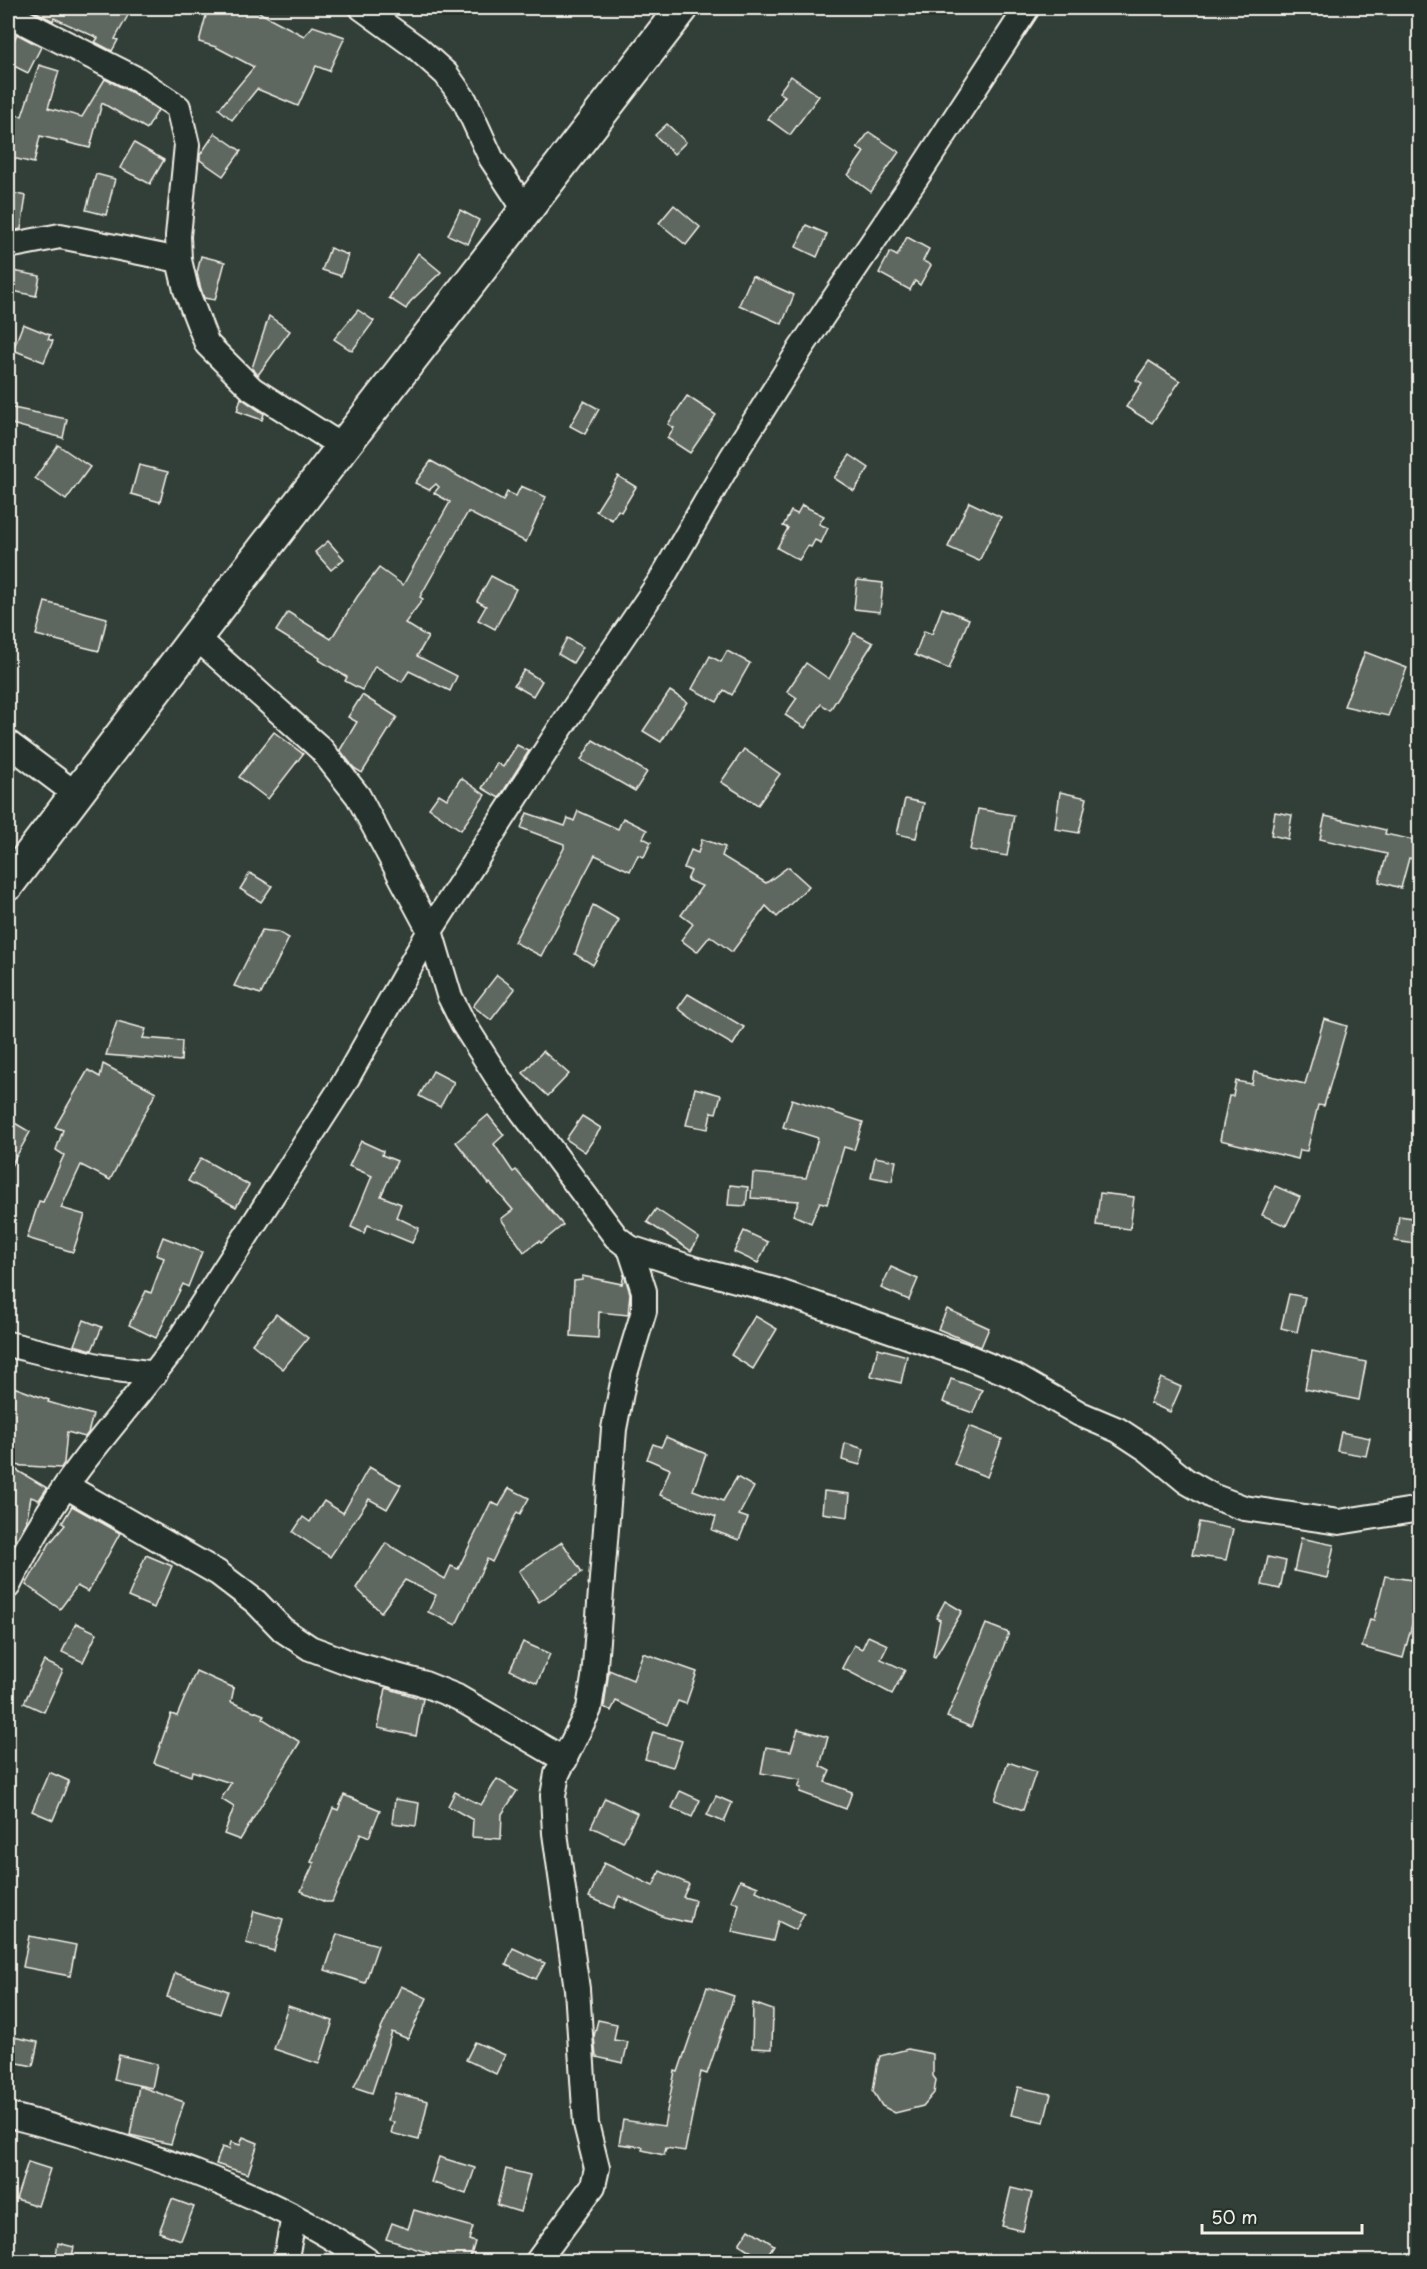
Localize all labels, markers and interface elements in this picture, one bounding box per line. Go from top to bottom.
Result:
scale bar [1202,2197,1362,2235]
text: 50 m [1211,2203,1258,2230]

